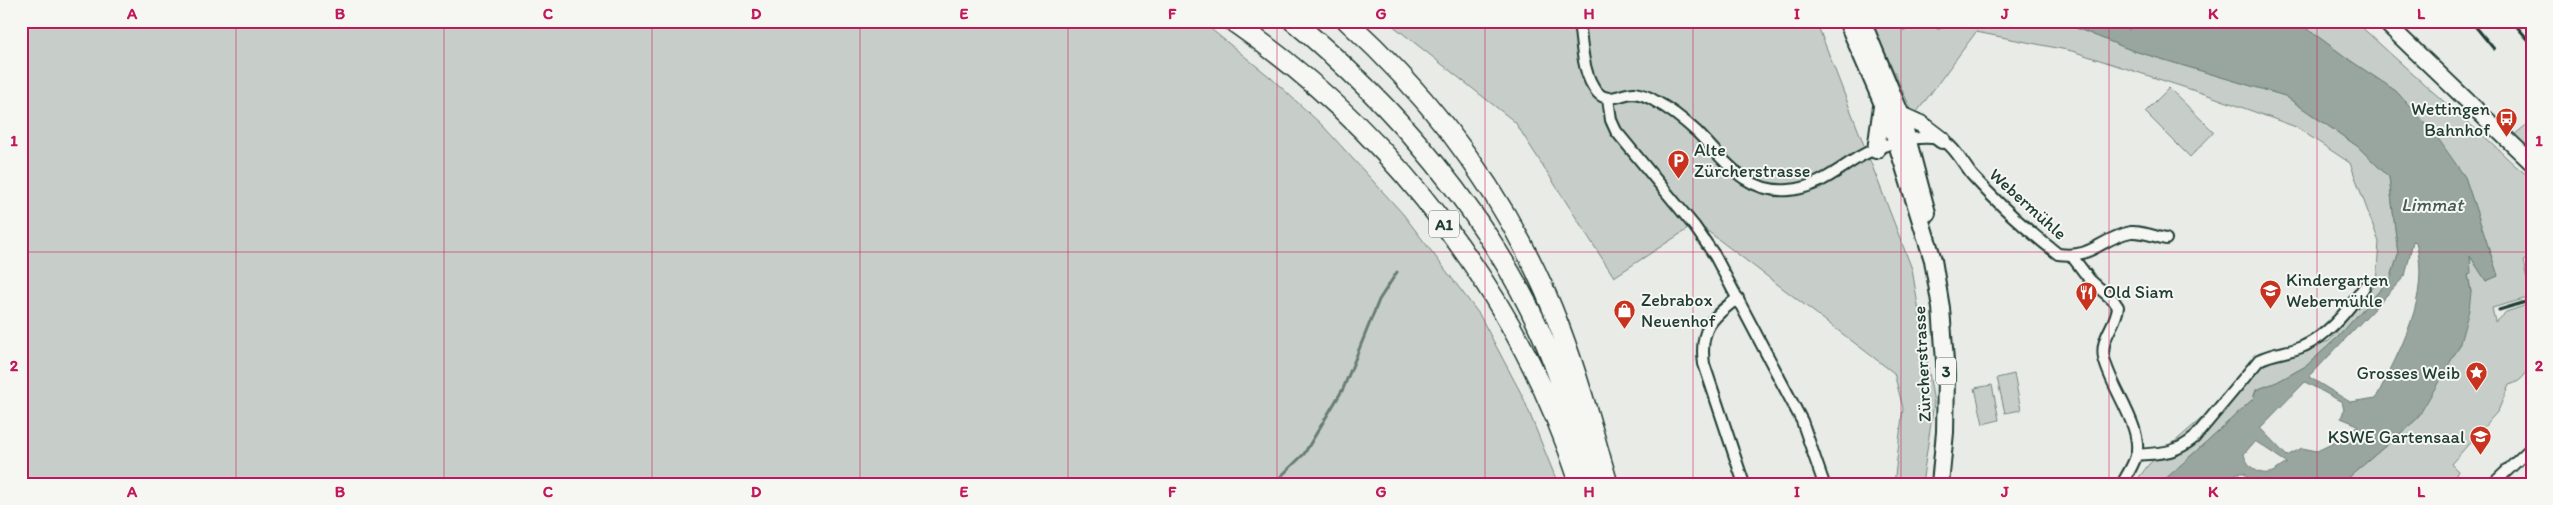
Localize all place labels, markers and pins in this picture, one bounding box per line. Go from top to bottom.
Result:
place label: Wettingen Bahnhof [2411,98,2490,141]
bus stop icon: Wettingen Bahnhof [2494,107,2518,138]
place label: Alte Zürcherstrasse [1694,139,1810,182]
parking icon: Alte Zürcherstrasse [1666,148,1690,179]
place label: Kindergarten Webermühle [2286,269,2389,312]
school or university icon: Kindergarten Webermühle [2258,278,2282,309]
restaurant icon: Old Siam [2075,280,2099,311]
place label: Old Siam [2103,281,2174,303]
place label: Zebrabox Neuenhof [1641,289,1716,332]
shop icon: Zebrabox Neuenhof [1613,298,1637,329]
place icon: Grosses Weib [2464,361,2488,392]
place label: Grosses Weib [2356,362,2460,384]
school or university icon: KSWE Gartensaal [2469,425,2493,456]
place label: KSWE Gartensaal [2328,426,2465,448]

